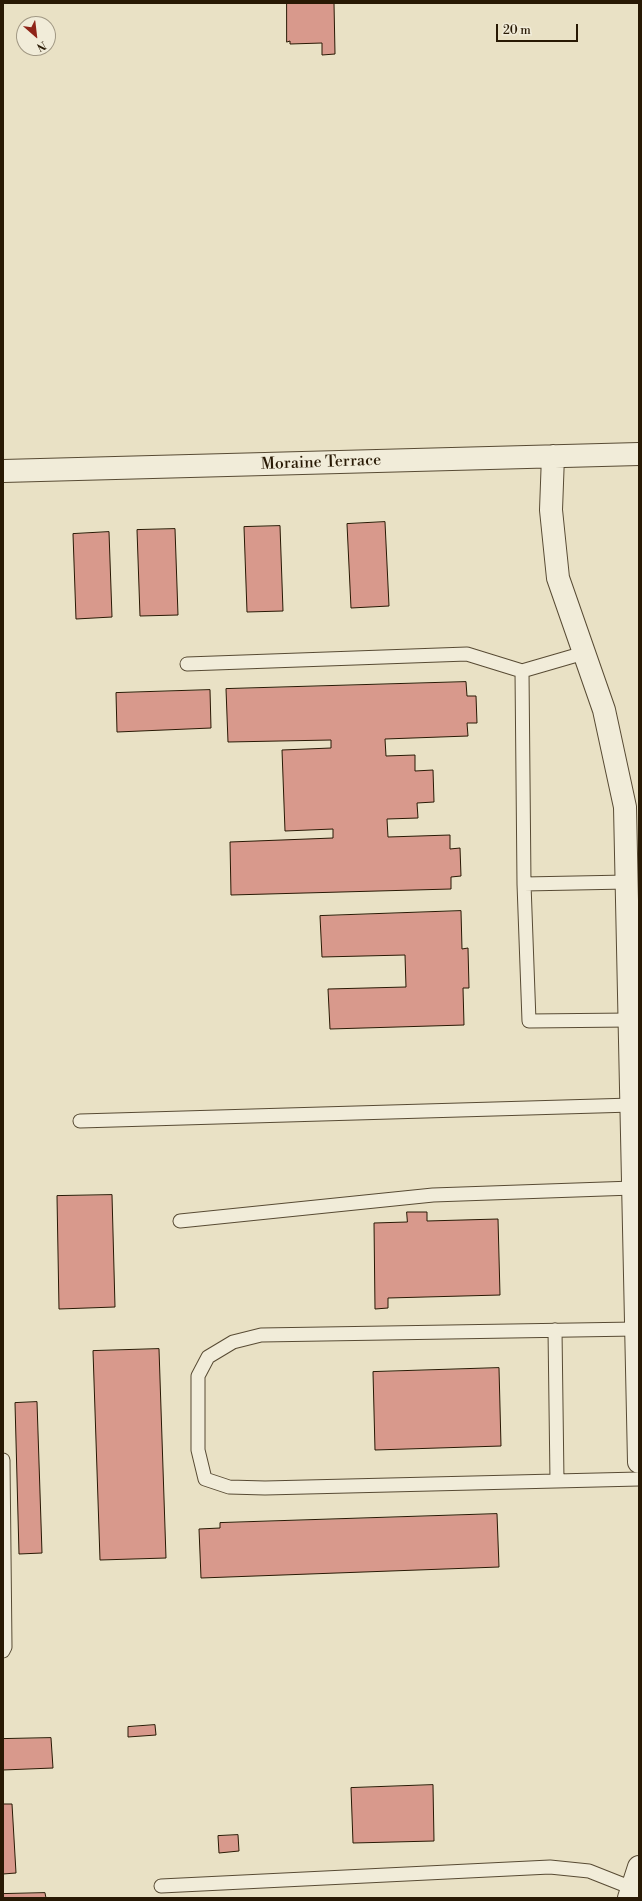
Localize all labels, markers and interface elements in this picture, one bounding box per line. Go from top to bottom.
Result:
north arrow [16,16,56,56]
scale bar [498,16,580,42]
text: 20 m [503,23,531,38]
text: N [34,37,48,54]
street label: Moraine Terrace [260,451,382,475]

